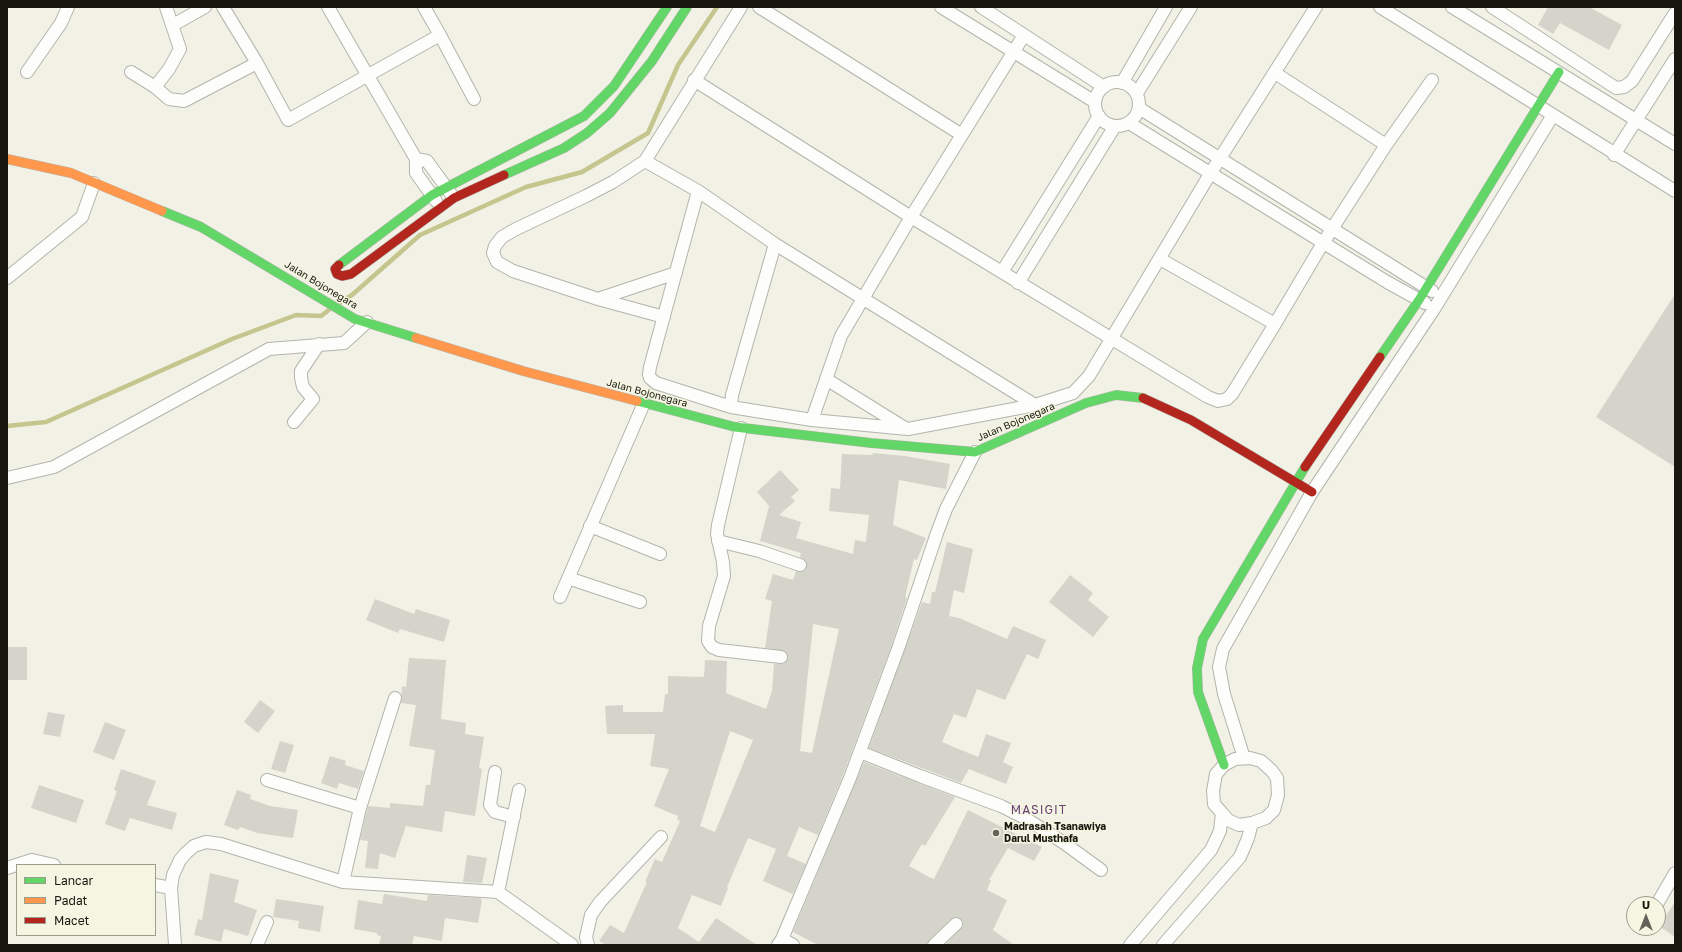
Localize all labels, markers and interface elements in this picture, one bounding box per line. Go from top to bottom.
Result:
street label: Jalan Bojonegara [282,258,360,312]
street label: Jalan Bojonegara [605,376,689,410]
street label: Jalan Bojonegara [975,400,1057,444]
district label: MASIGIT [1011,803,1067,817]
place label: Madrasah Tsanawiya Darul Musthafa [1004,821,1106,844]
marker: Madrasah Tsanawiya Darul Musthafa [991,828,1001,838]
legend [16,864,156,936]
text: Lancar [54,873,93,888]
text: Padat [54,893,87,908]
north arrow [1626,896,1666,936]
text: U [1642,898,1650,911]
text: Macet [54,913,89,928]

